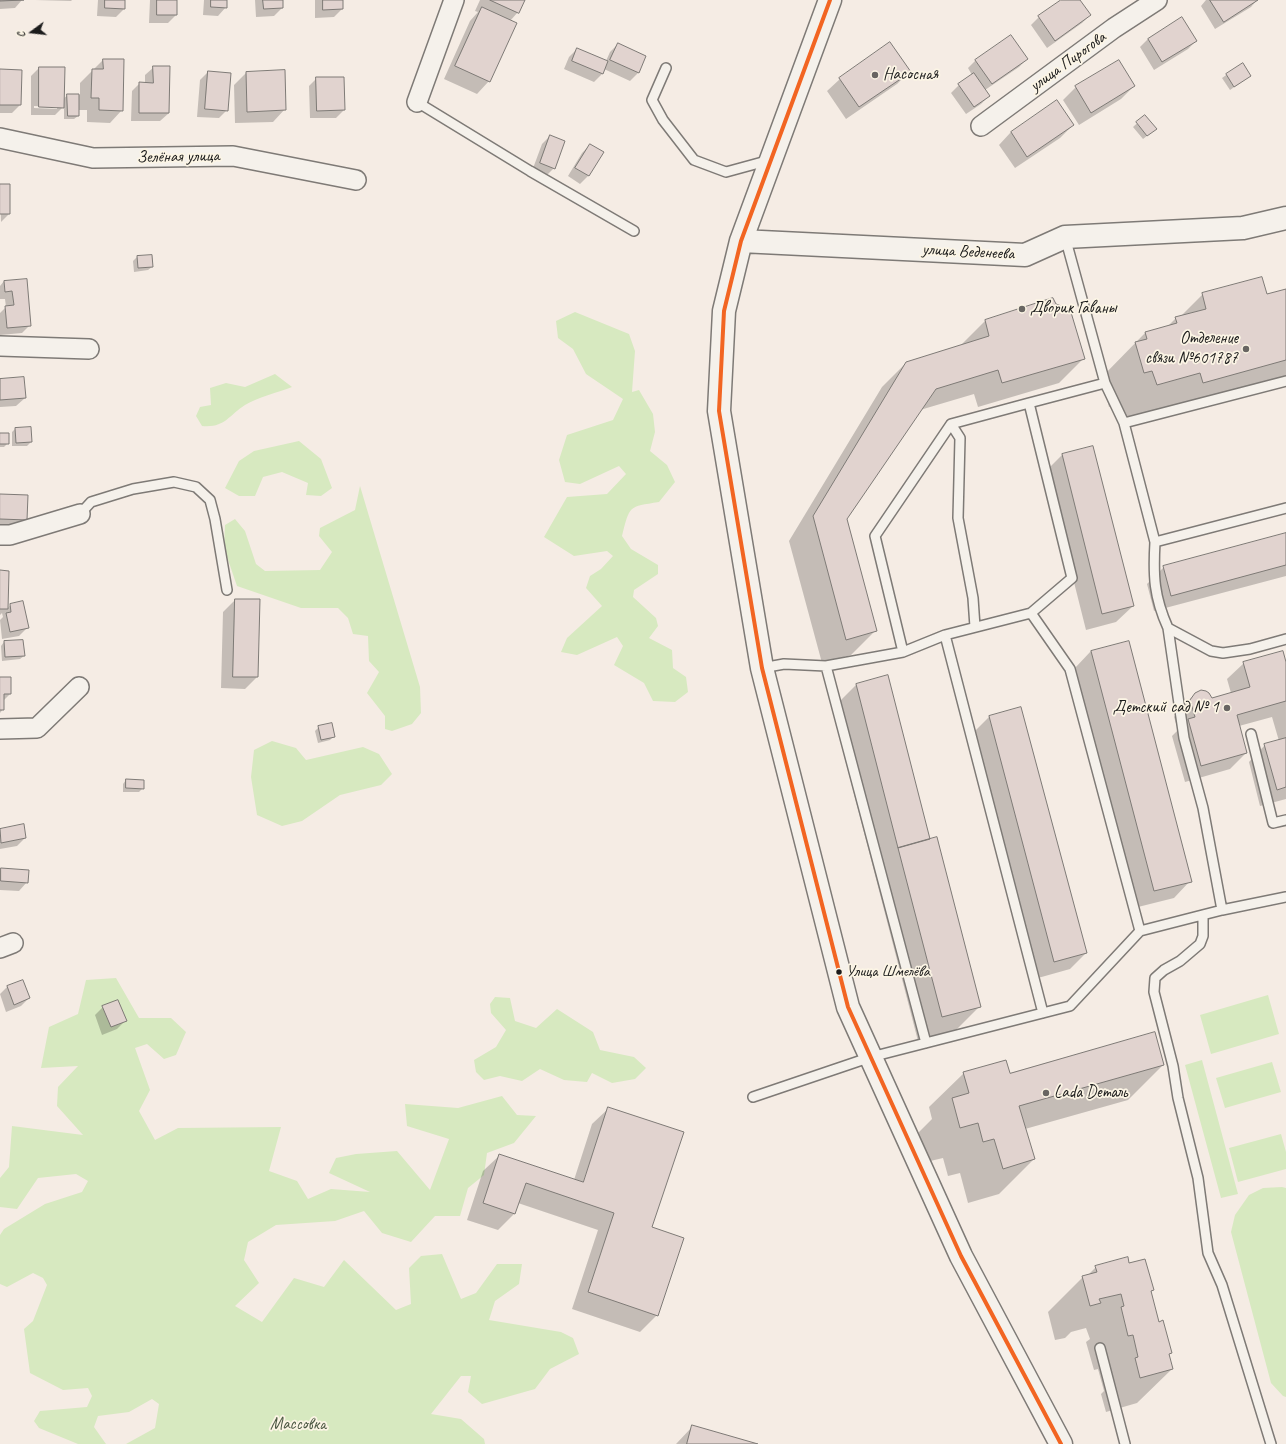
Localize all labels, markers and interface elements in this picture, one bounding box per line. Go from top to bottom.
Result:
north arrow [12,12,52,52]
street label: улица Пирогова [1026,28,1110,96]
text: С [13,31,28,40]
place label: Насосная [883,65,938,85]
marker: Насосная [870,70,880,80]
street label: Зелёная улица [137,146,219,168]
street label: улица Веденеева [922,239,1014,265]
place label: Дворик Гаваны [1030,299,1116,319]
marker: Дворик Гаваны [1017,304,1027,314]
place label: Отделение связи №601787 [1145,329,1238,369]
marker: Отделение связи №601787 [1241,344,1251,354]
place label: Детский сад № 1 [1113,698,1219,718]
marker: Детский сад № 1 [1222,703,1232,713]
place label: Улица Шмелёва [846,962,930,982]
marker: Улица Шмелёва [834,967,844,977]
place label: Lada Dеталь [1054,1083,1127,1103]
marker: Lada Dеталь [1041,1088,1051,1098]
park label: Массовка [270,1415,326,1435]

